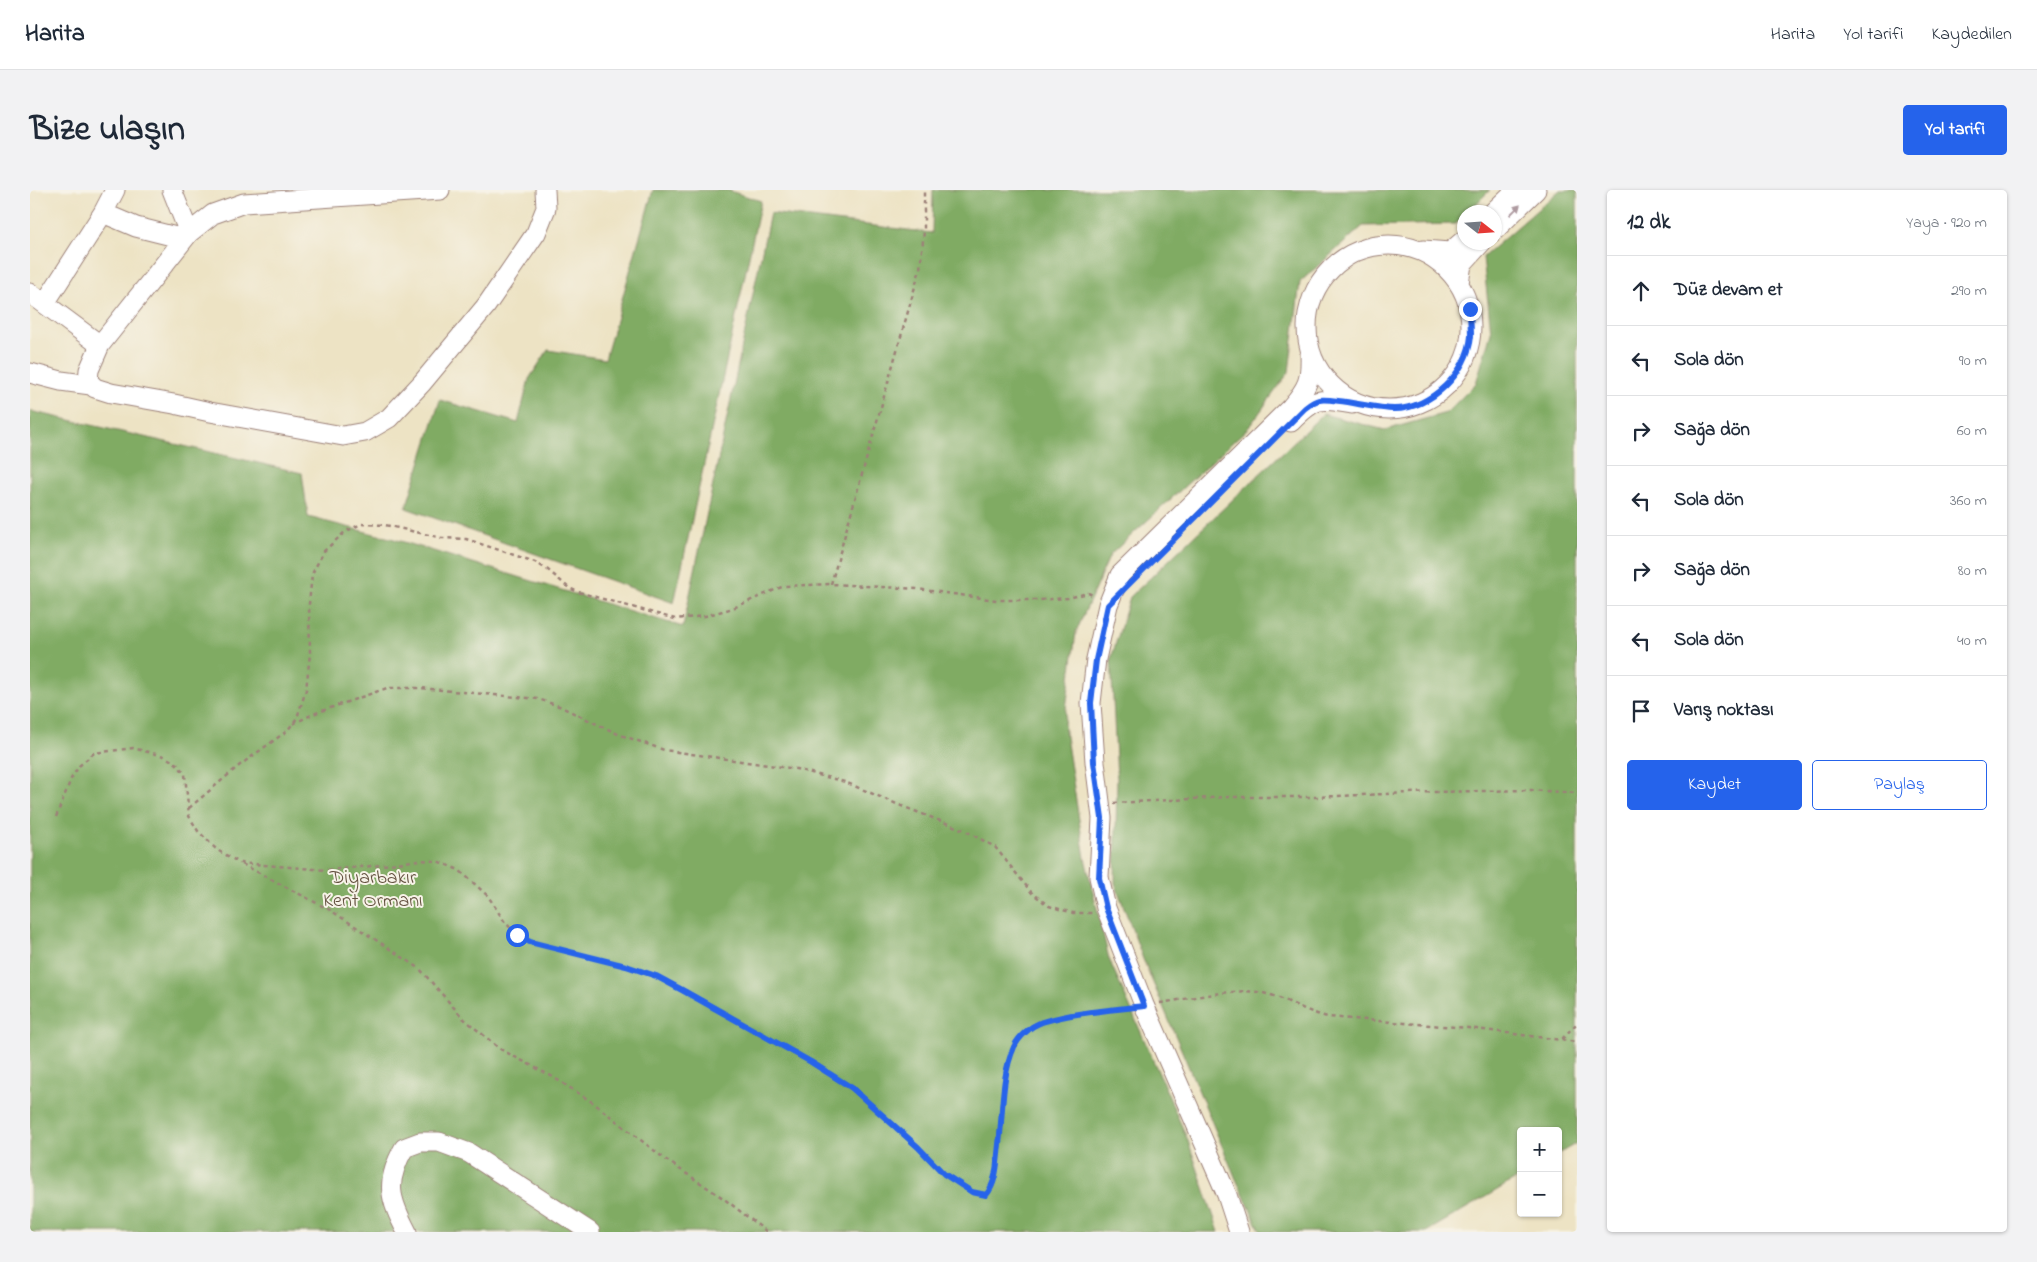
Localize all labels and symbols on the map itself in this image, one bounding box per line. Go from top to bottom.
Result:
one-way arrow [1509,204,1521,216]
north arrow [1457,205,1502,250]
route end [1459,298,1482,321]
park label: Diyarbakır Kent Ormanı [323,864,423,916]
route start [506,924,529,947]

